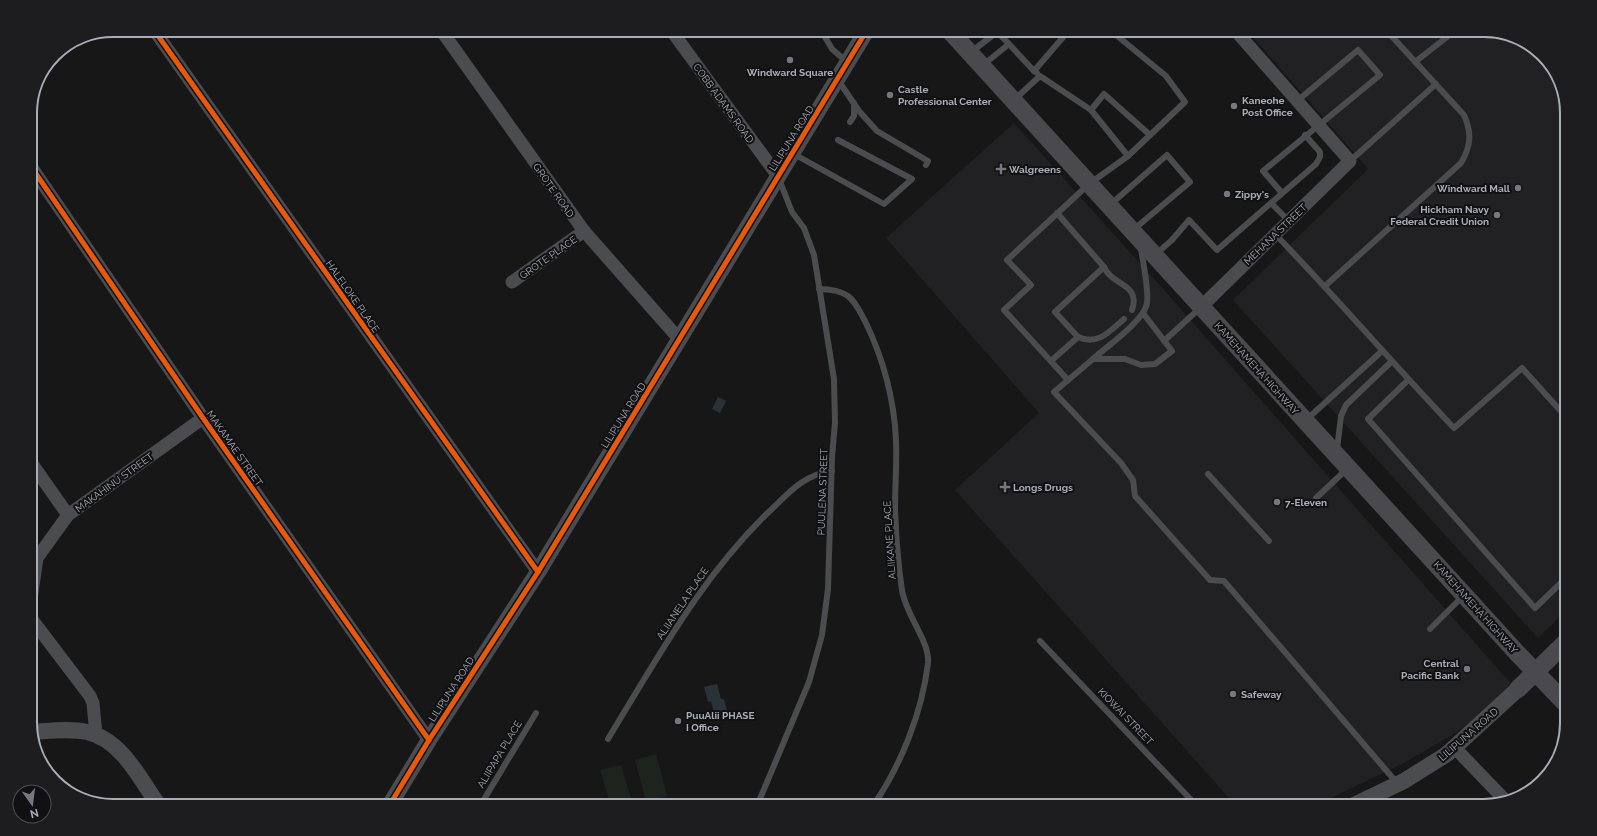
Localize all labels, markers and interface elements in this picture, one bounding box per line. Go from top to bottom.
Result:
marker: Windward Square [785,55,795,65]
street label: COBB ADAMS ROAD [691,61,756,145]
place label: Windward Square [747,67,833,78]
place label: Castle Professional Center [898,84,992,107]
marker: Castle Professional Center [885,90,895,100]
place label: Kaneohe Post Office [1242,95,1293,118]
marker: Kaneohe Post Office [1229,101,1239,111]
street label: LILIPUNA ROAD [767,104,816,173]
street label: GROTE ROAD [531,161,576,219]
marker: Walgreens [996,164,1006,174]
place label: Walgreens [1009,164,1061,175]
place label: Windward Mall [1437,183,1511,194]
marker: Windward Mall [1513,183,1523,193]
marker: Zippy's [1222,189,1232,199]
place label: Zippy's [1235,189,1269,200]
street label: MEHANA STREET [1242,202,1309,267]
place label: Hickham Navy Federal Credit Union [1390,204,1489,227]
marker: Hickham Navy Federal Credit Union [1492,210,1502,220]
street label: GROTE PLACE [518,234,579,281]
street label: HALELOKE PLACE [324,258,382,335]
street label: KAMEHAMEHA HIGHWAY [1212,320,1301,417]
street label: LILIPUNA ROAD [599,381,648,450]
street label: MAKAMAE STREET [204,408,265,488]
street label: PUULENA STREET [815,448,830,536]
street label: MAKAHINU STREET [73,451,155,514]
marker: Longs Drugs [1000,482,1010,492]
place label: Longs Drugs [1013,482,1073,493]
marker: 7-Eleven [1272,497,1282,507]
place label: 7-Eleven [1285,497,1327,508]
street label: ALIIKANE PLACE [881,500,898,580]
street label: KAMEHAMEHA HIGHWAY [1431,559,1520,656]
street label: ALIIANELA PLACE [654,565,711,641]
street label: LILIPUNA ROAD [426,655,476,724]
place label: Central Pacific Bank [1401,658,1460,681]
marker: Central Pacific Bank [1462,664,1472,674]
street label: KIOWAI STREET [1096,686,1156,747]
marker: Safeway [1228,689,1238,699]
place label: Safeway [1241,689,1282,700]
street label: LILIPUNA ROAD [1436,706,1500,763]
place label: PuuAlii PHASE I Office [686,710,754,733]
marker: PuuAlii PHASE I Office [673,716,683,726]
street label: ALIIPAPA PLACE [475,719,524,790]
north arrow [12,784,52,824]
text: N [29,806,40,821]

